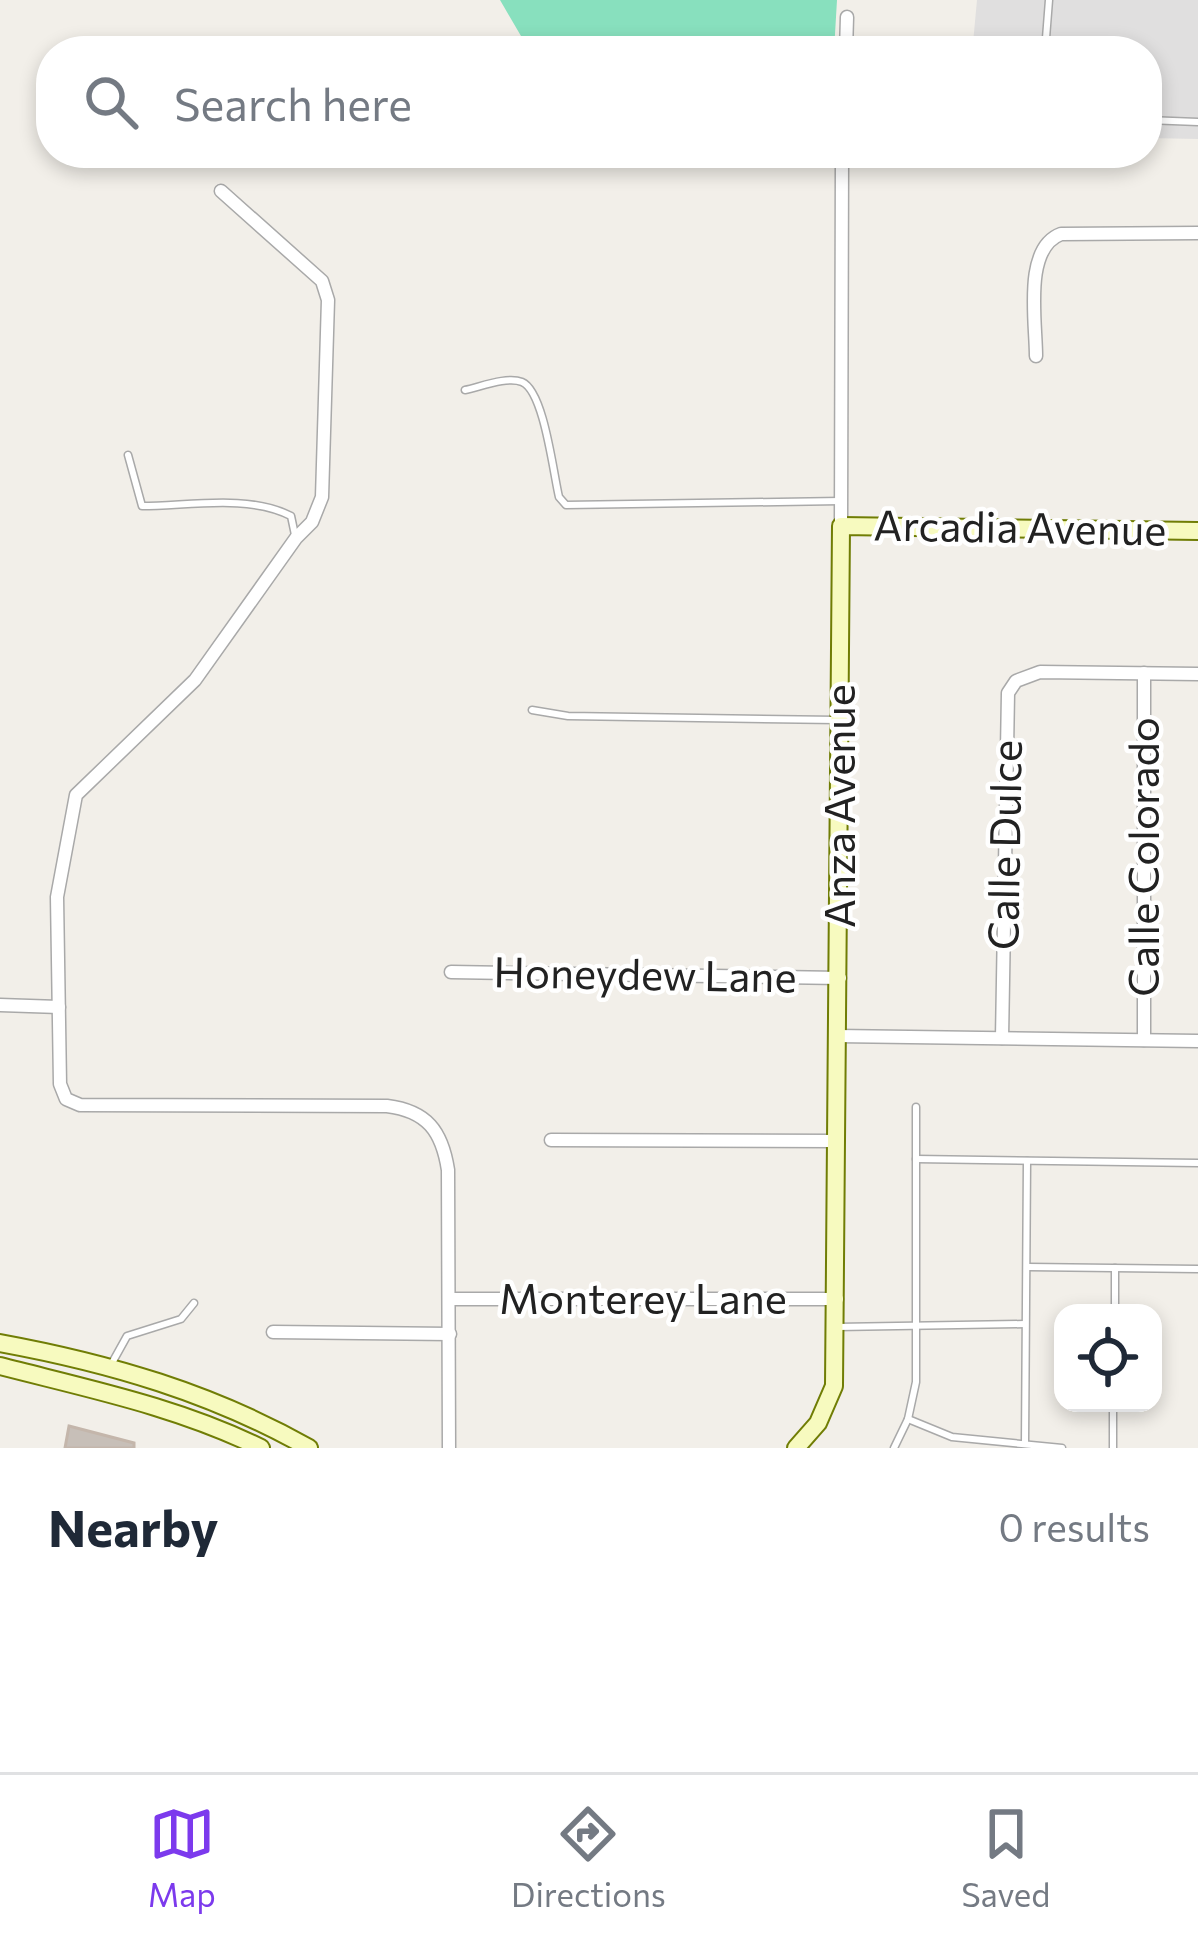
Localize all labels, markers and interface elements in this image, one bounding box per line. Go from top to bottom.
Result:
search box [36,36,1162,168]
icon: search [78,69,144,135]
text: Search here [174,75,412,130]
street label: Arcadia Avenue [873,497,1167,555]
street label: Anza Avenue [812,684,864,928]
street label: Calle Colorado [1116,717,1168,997]
street label: Calle Dulce [975,739,1031,951]
street label: Honeydew Lane [493,944,797,1002]
street label: Monterey Lane [499,1271,787,1323]
map controls [1054,1304,1162,1412]
button: locate [1054,1304,1162,1412]
text: Nearby [48,1495,218,1558]
text: 0 results [998,1502,1150,1550]
tab: Map [148,1801,216,1914]
tab: Directions [511,1801,666,1914]
tab: Saved [961,1801,1050,1914]

